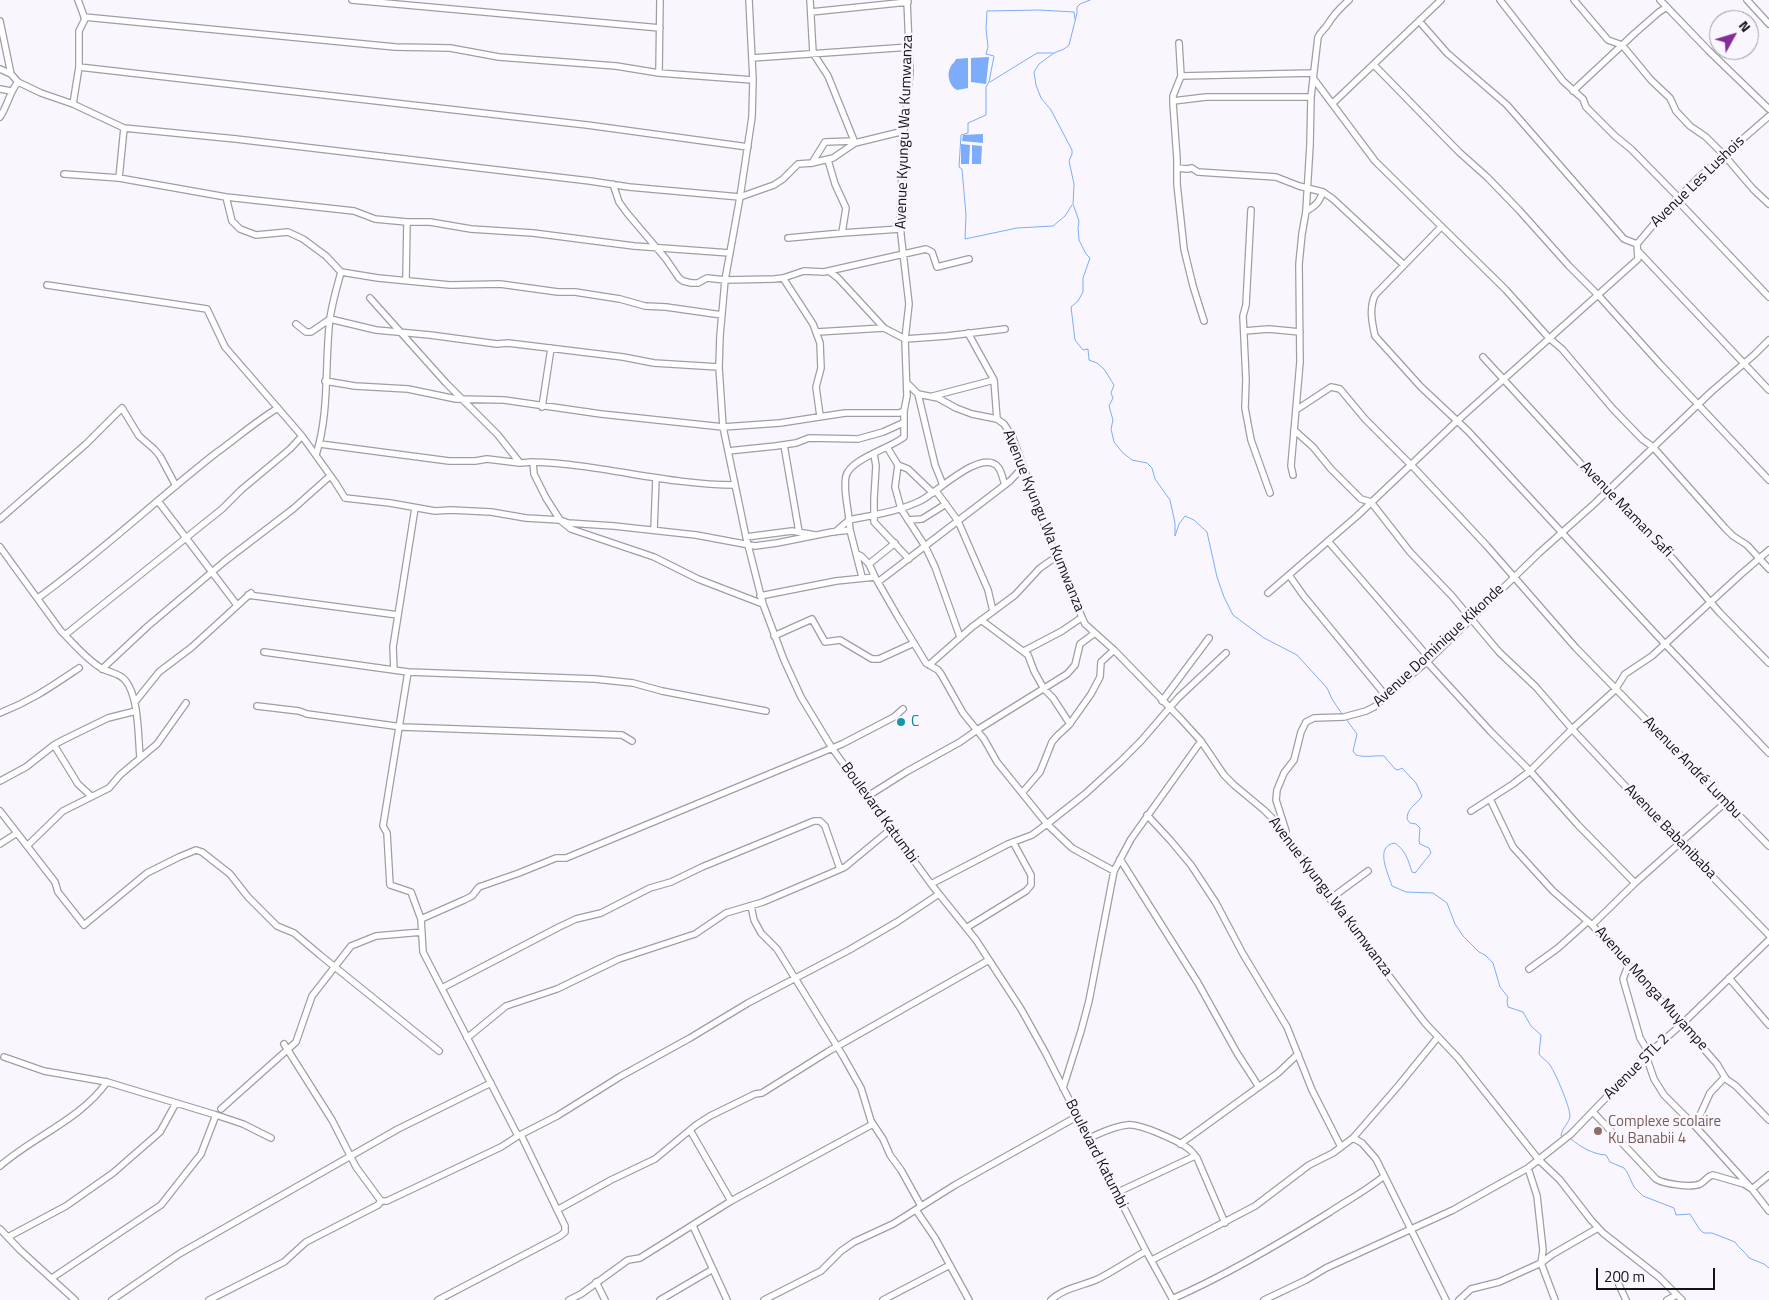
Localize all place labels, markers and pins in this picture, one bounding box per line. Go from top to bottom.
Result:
place label: C [911,713,919,731]
marker: C [895,716,907,728]
place label: Complexe scolaire Ku Banabii 4 [1608,1113,1721,1148]
marker: Complexe scolaire Ku Banabii 4 [1592,1125,1604,1137]

